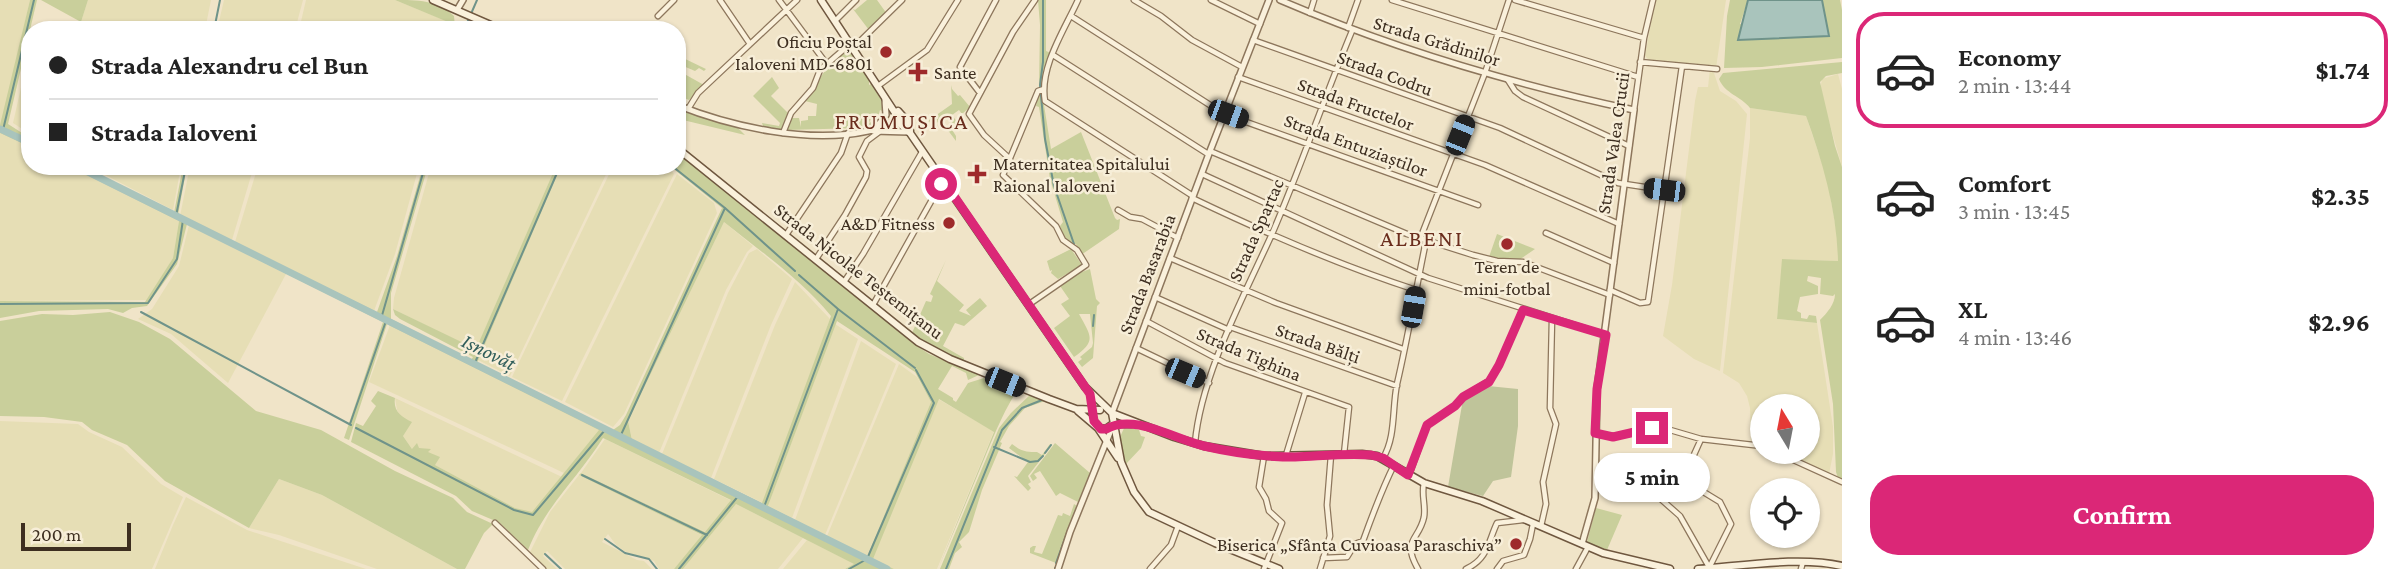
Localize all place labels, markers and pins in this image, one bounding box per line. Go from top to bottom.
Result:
place label: Oficiu Poștal Ialoveni MD-6801 [735,31,872,74]
marker: Oficiu Poștal Ialoveni MD-6801 [878,44,894,60]
marker: Sante [908,62,928,82]
place label: Sante [934,62,976,83]
place label: Maternitatea Spitalului Raional Ialoveni [993,153,1170,196]
marker: Maternitatea Spitalului Raional Ialoveni [967,164,987,184]
place label: A&D Fitness [841,213,935,234]
marker: A&D Fitness [941,215,957,231]
marker: Teren de mini-fotbal [1499,236,1515,252]
place label: Teren de mini-fotbal [1463,256,1551,299]
place label: Biserica „Sfânta Cuvioasa Paraschiva” [1217,534,1502,555]
marker: Biserica „Sfânta Cuvioasa Paraschiva” [1508,536,1524,552]

